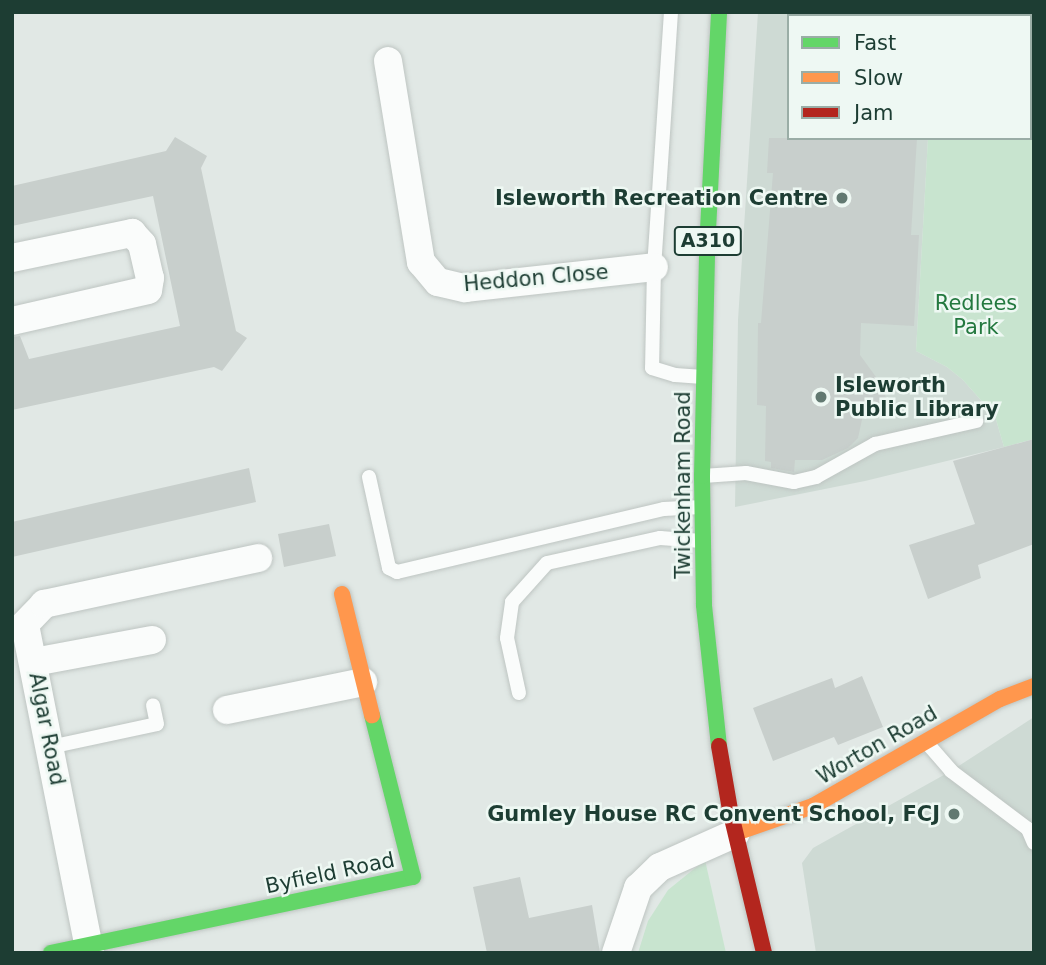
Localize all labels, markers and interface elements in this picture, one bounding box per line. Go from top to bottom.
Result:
legend [787,14,1032,140]
text: Fast [854,31,896,55]
text: Slow [854,66,903,90]
text: Jam [854,101,894,125]
place label: Isleworth Recreation Centre [495,185,828,211]
marker: Isleworth Recreation Centre [834,190,850,206]
road number: A310 [673,226,743,256]
street label: Heddon Close [462,259,610,297]
park label: Redlees Park [935,290,1017,340]
place label: Isleworth Public Library [835,372,999,422]
marker: Isleworth Public Library [813,389,829,405]
street label: Twickenham Road [670,391,696,579]
street label: Algar Road [24,670,70,788]
street label: Worton Road [812,700,942,790]
place label: Gumley House RC Convent School, FCJ [487,801,940,827]
marker: Gumley House RC Convent School, FCJ [946,806,962,822]
street label: Byfield Road [263,847,397,899]

